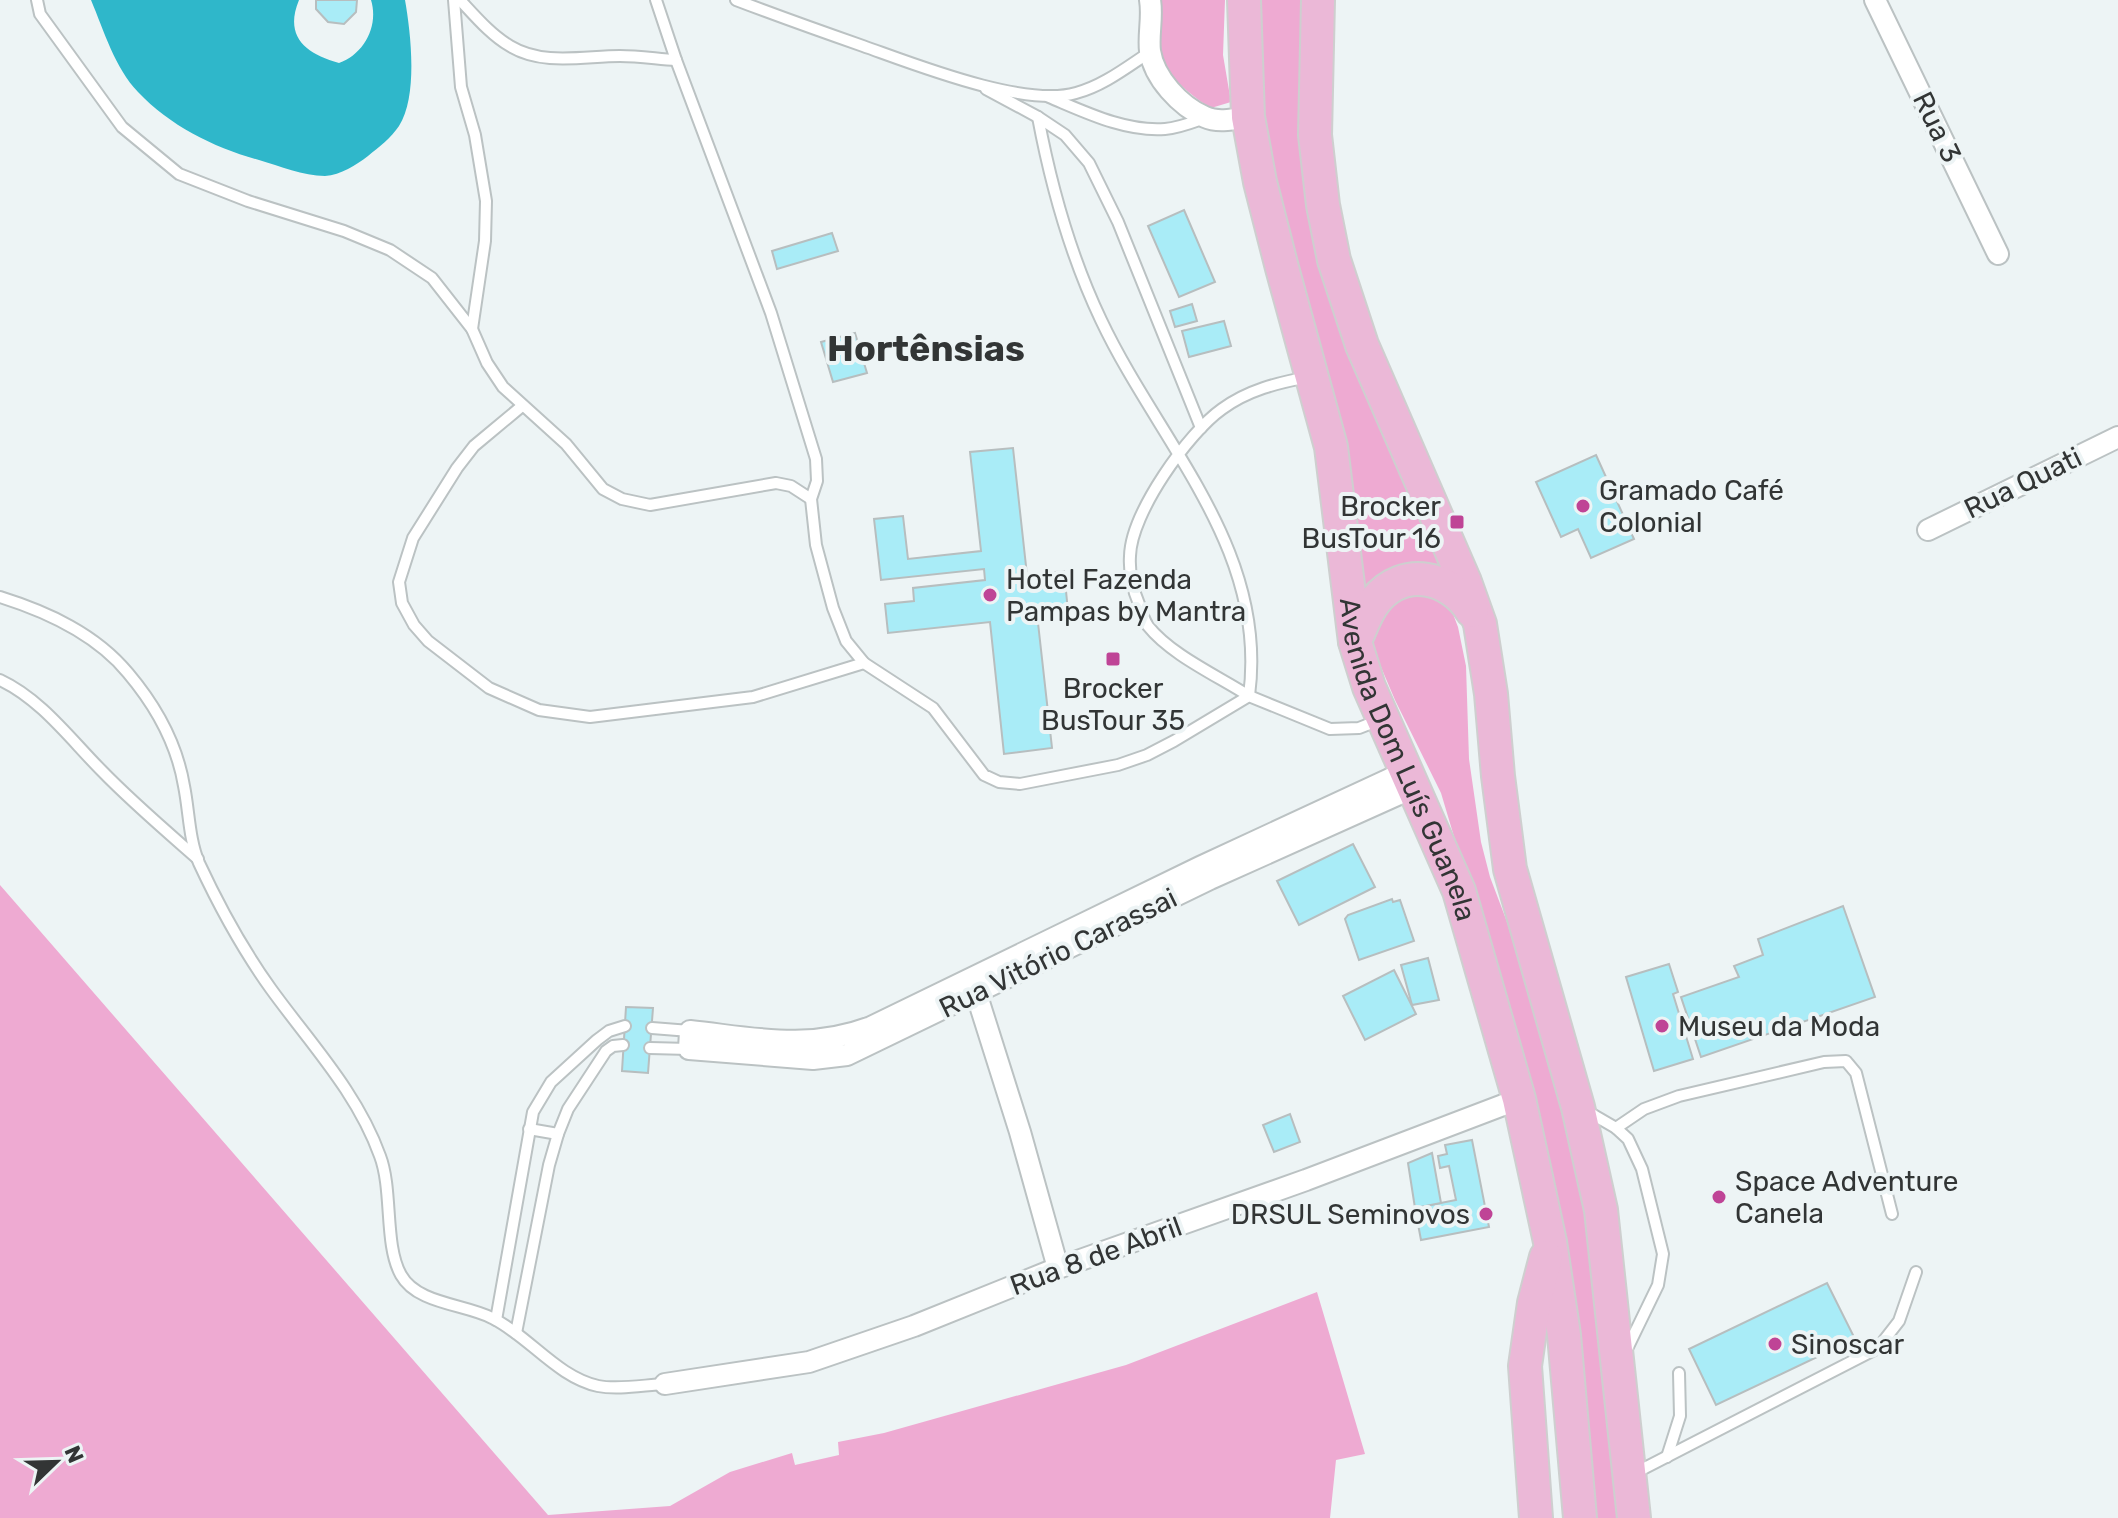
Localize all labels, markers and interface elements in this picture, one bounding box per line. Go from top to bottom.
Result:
street label: Rua 3 [1906,86,1968,168]
district label: Hortênsias [827,327,1025,370]
street label: Rua Quati [1959,440,2087,526]
place label: Gramado Café Colonial [1599,474,1784,539]
place label: Brocker BusTour 16 [1301,490,1441,555]
marker: Gramado Café Colonial [1574,497,1592,515]
marker: Brocker BusTour 16 [1448,513,1466,531]
place label: Hotel Fazenda Pampas by Mantra [1006,563,1246,628]
marker: Hotel Fazenda Pampas by Mantra [981,586,999,604]
street label: Avenida Dom Luís Guanela [1333,596,1483,925]
marker: Brocker BusTour 35 [1104,650,1122,668]
place label: Brocker BusTour 35 [1041,672,1185,737]
street label: Rua Vitório Carassai [934,881,1182,1025]
place label: Museu da Moda [1678,1010,1880,1043]
marker: Museu da Moda [1653,1017,1671,1035]
place label: Space Adventure Canela [1735,1165,1958,1230]
marker: Space Adventure Canela [1710,1188,1728,1206]
place label: DRSUL Seminovos [1231,1198,1470,1231]
marker: DRSUL Seminovos [1477,1205,1495,1223]
street label: Rua 8 de Abril [1006,1210,1186,1302]
place label: Sinoscar [1791,1328,1904,1361]
marker: Sinoscar [1766,1335,1784,1353]
north arrow [16,1422,96,1502]
text: N [58,1442,89,1467]

